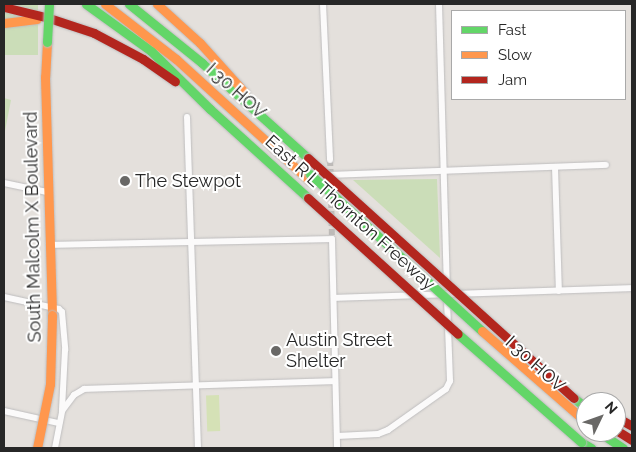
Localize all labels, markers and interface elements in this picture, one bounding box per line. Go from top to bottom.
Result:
legend [451,10,626,100]
text: Fast [498,21,526,39]
text: Slow [498,46,532,64]
street label: I 30 HOV [202,59,270,123]
text: Jam [498,71,527,89]
street label: South Malcolm X Boulevard [20,111,46,343]
street label: East R L Thornton Freeway [260,131,440,295]
place label: The Stewpot [135,170,241,192]
marker: The Stewpot [119,175,131,187]
place label: Austin Street Shelter [286,330,392,372]
street label: I 30 HOV [501,332,569,396]
marker: Austin Street Shelter [270,345,282,357]
north arrow [576,392,626,442]
text: N [602,398,621,417]

